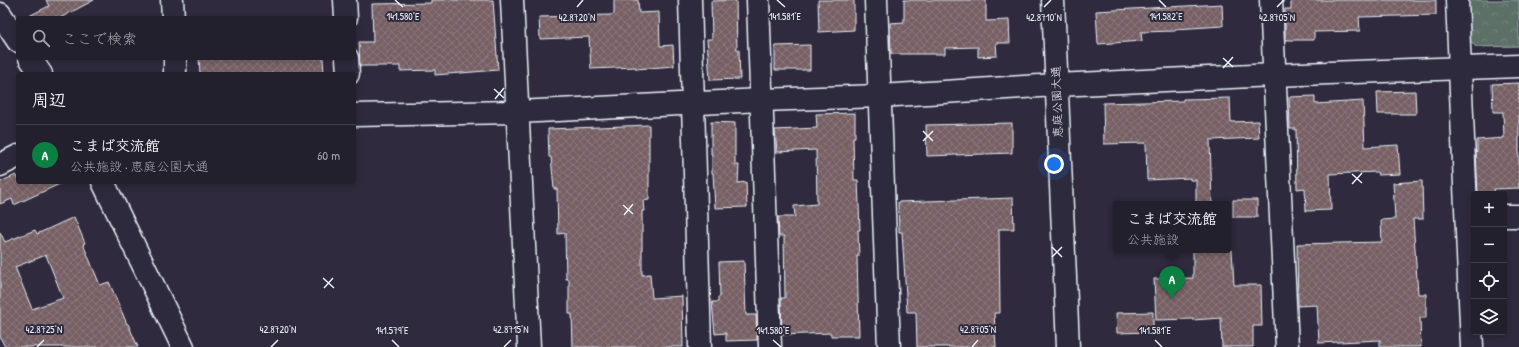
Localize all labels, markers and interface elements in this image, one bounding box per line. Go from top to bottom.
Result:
text: 141.580°E [387,10,420,23]
text: 141.581°E [769,10,802,23]
text: 141.582°E [1149,10,1183,23]
text: 42.8720°N [559,11,595,24]
text: 42.8710°N [1026,11,1062,24]
text: 42.8705°N [1259,11,1295,24]
search box [16,16,356,60]
icon: search [30,27,52,49]
text: ここで検索 [62,28,137,49]
street label: 恵庭公園大通 [1047,66,1066,138]
text: 周辺 [32,88,66,111]
text: こまば交流館 [70,135,160,156]
text: A [42,146,48,164]
text: 60 m [317,146,340,164]
your location [1044,154,1064,174]
text: 公共施設 · 恵庭公園大通 [70,157,209,175]
map controls [1471,191,1507,335]
button: + [1471,191,1507,227]
popup [1113,201,1231,253]
text: こまば交流館 [1127,208,1217,229]
button: − [1471,227,1507,263]
text: 公共施設 [1127,230,1179,248]
button: locate [1471,263,1507,299]
pin: A [1159,266,1185,299]
button: layers [1471,299,1507,335]
text: 42.8725°N [26,323,62,336]
text: 42.8720°N [260,323,296,336]
text: 42.8715°N [493,323,529,336]
text: 42.8705°N [960,323,996,336]
text: 141.579°E [376,324,409,337]
text: 141.580°E [757,324,790,337]
text: 141.581°E [1139,324,1172,337]

